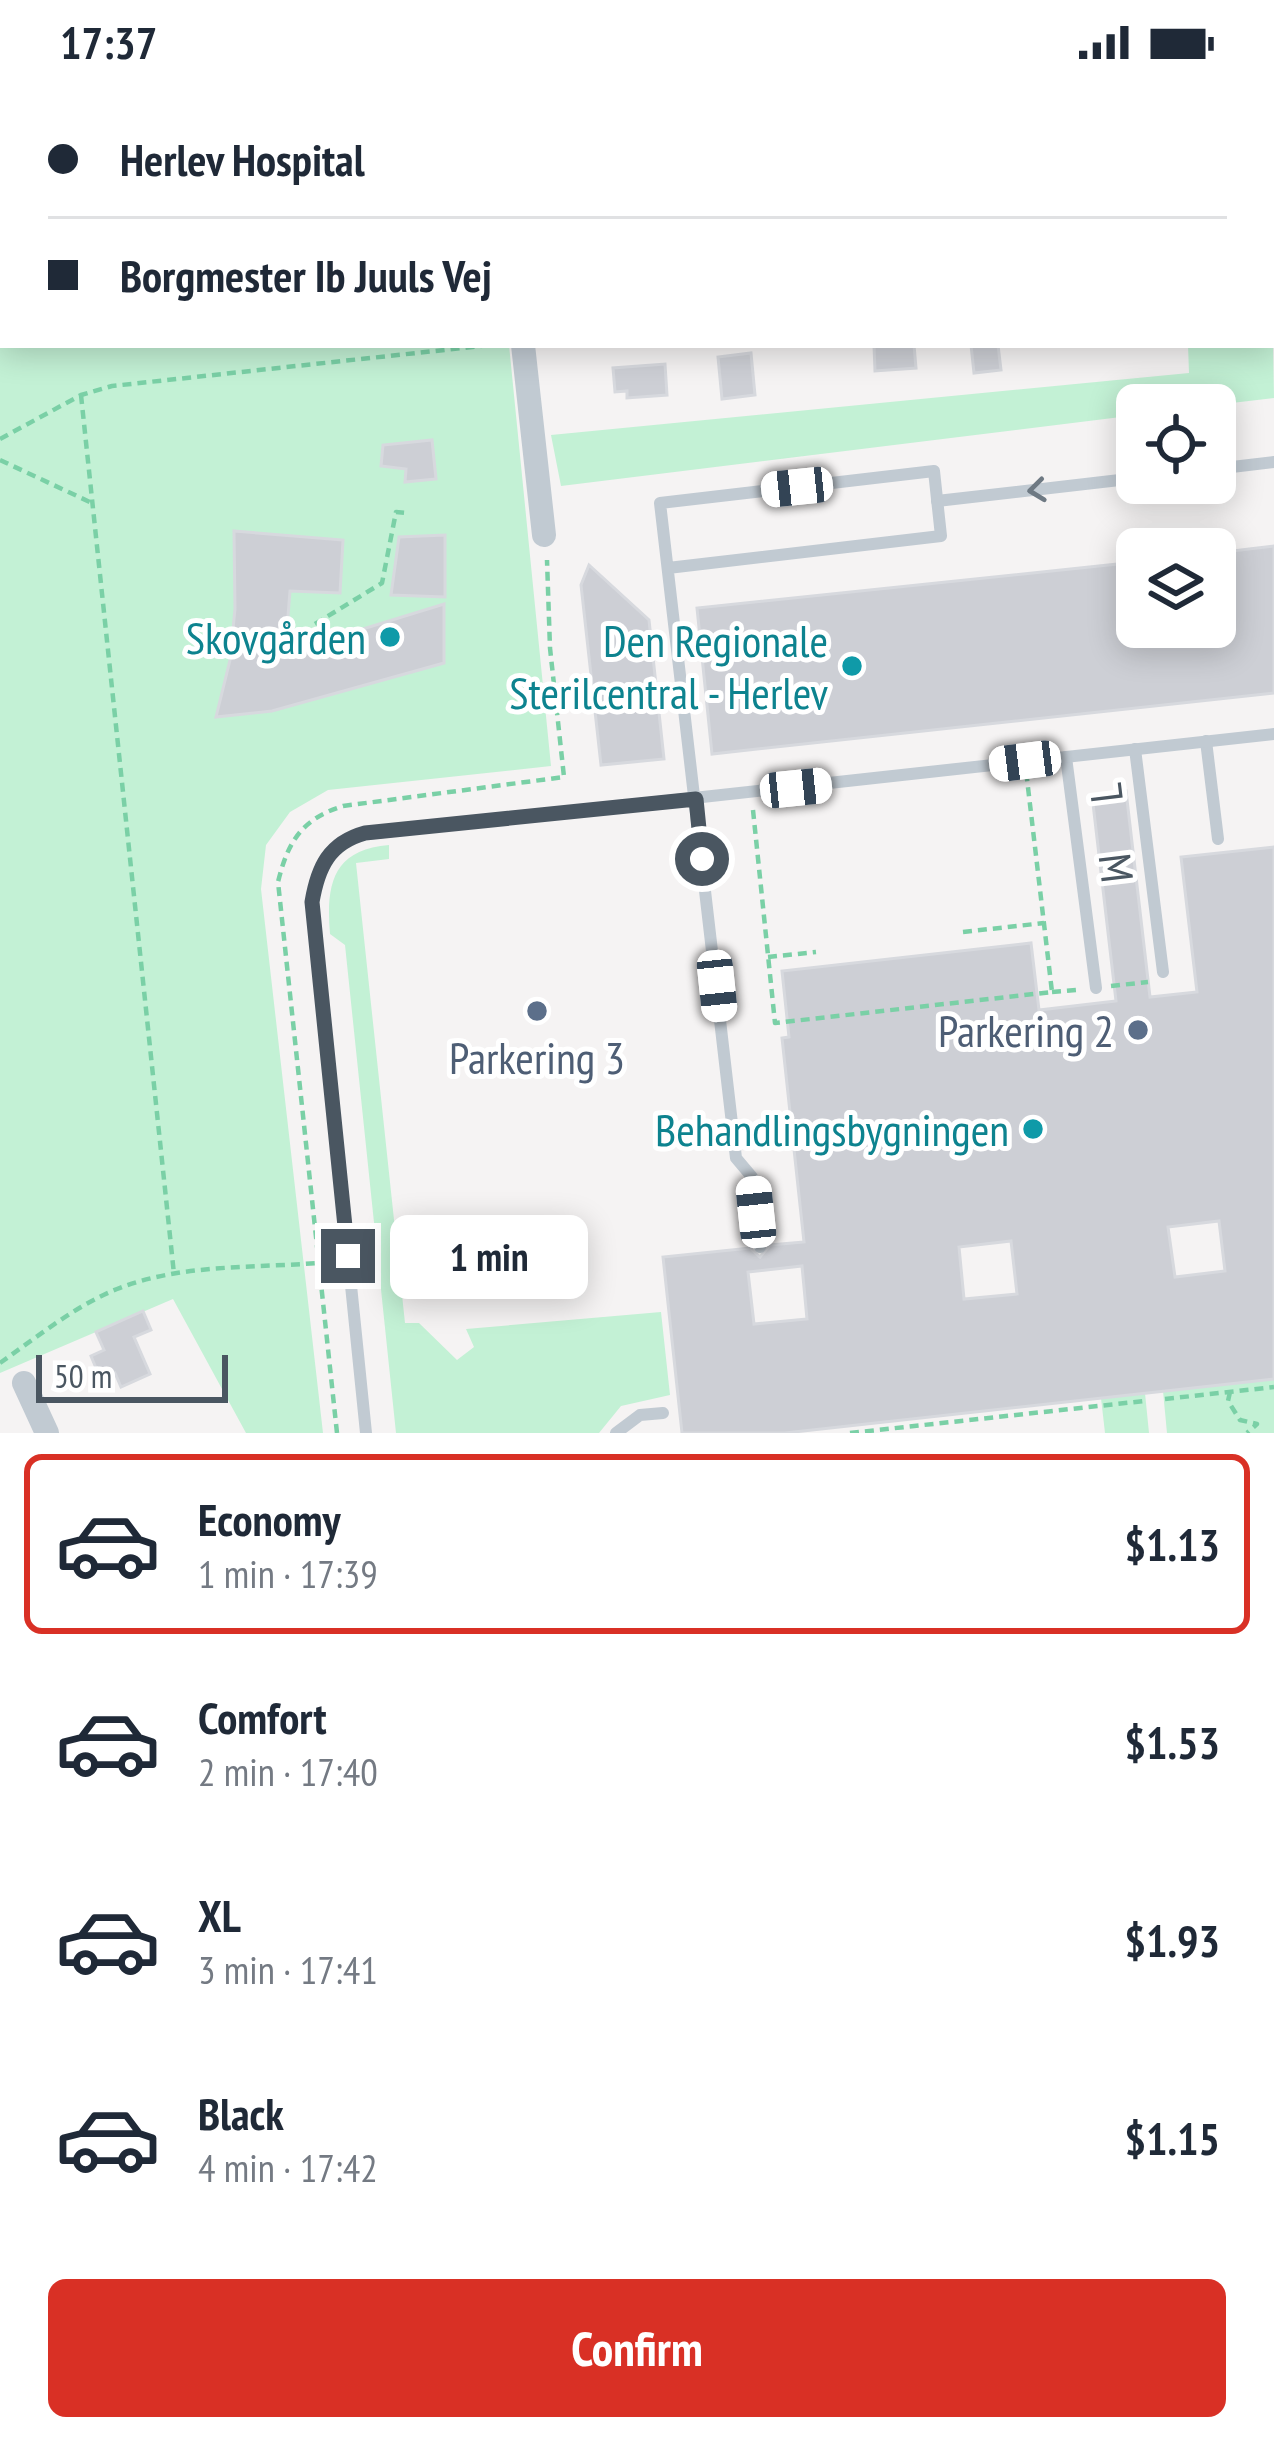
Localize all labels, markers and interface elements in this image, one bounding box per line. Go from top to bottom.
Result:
text: 17:37 [60,13,157,71]
text: Herlev Hospital [120,130,365,188]
text: Borgmester Ib Juuls Vej [120,246,492,304]
map controls [1116,384,1236,648]
button: locate [1116,384,1236,504]
car [759,465,835,509]
one-way arrow [1027,476,1047,502]
button: layers [1116,528,1236,648]
place label: Skovgården [186,608,366,666]
place label: Den Regionale Sterilcentral - Herlev [509,611,829,721]
marker: Skovgården [377,624,403,650]
marker: Den Regionale Sterilcentral - Herlev [839,653,865,679]
car [987,739,1063,783]
car [758,766,834,810]
street label: L [1075,780,1135,806]
route start [675,832,729,886]
street label: M [1086,850,1148,886]
car [695,948,739,1024]
marker: Parkering 3 [524,998,550,1024]
place label: Parkering 2 [938,1001,1114,1059]
marker: Parkering 2 [1125,1017,1151,1043]
place label: Parkering 3 [449,1028,625,1086]
place label: Behandlingsbygningen [655,1100,1009,1158]
marker: Behandlingsbygningen [1020,1116,1046,1142]
car [734,1174,778,1250]
callout: 1 min [390,1214,588,1298]
route end [321,1229,375,1283]
text: 1 min [450,1231,528,1282]
scale bar [36,1349,228,1402]
text: 50 m [54,1354,112,1397]
icon: car [54,1490,162,1598]
text: Economy [198,1490,341,1548]
text: $1.13 [1124,1515,1220,1573]
text: 1 min · 17:39 [198,1548,378,1599]
icon: car [54,1688,162,1796]
text: Comfort [198,1688,327,1746]
text: $1.53 [1124,1713,1220,1771]
text: 2 min · 17:40 [198,1746,378,1797]
icon: car [54,1886,162,1994]
text: XL [198,1886,241,1944]
text: $1.93 [1124,1911,1220,1969]
text: 3 min · 17:41 [198,1944,378,1995]
icon: car [54,2084,162,2192]
text: Black [198,2084,284,2142]
text: $1.15 [1124,2109,1220,2167]
text: 4 min · 17:42 [198,2142,378,2193]
button: Confirm [48,2279,1226,2417]

